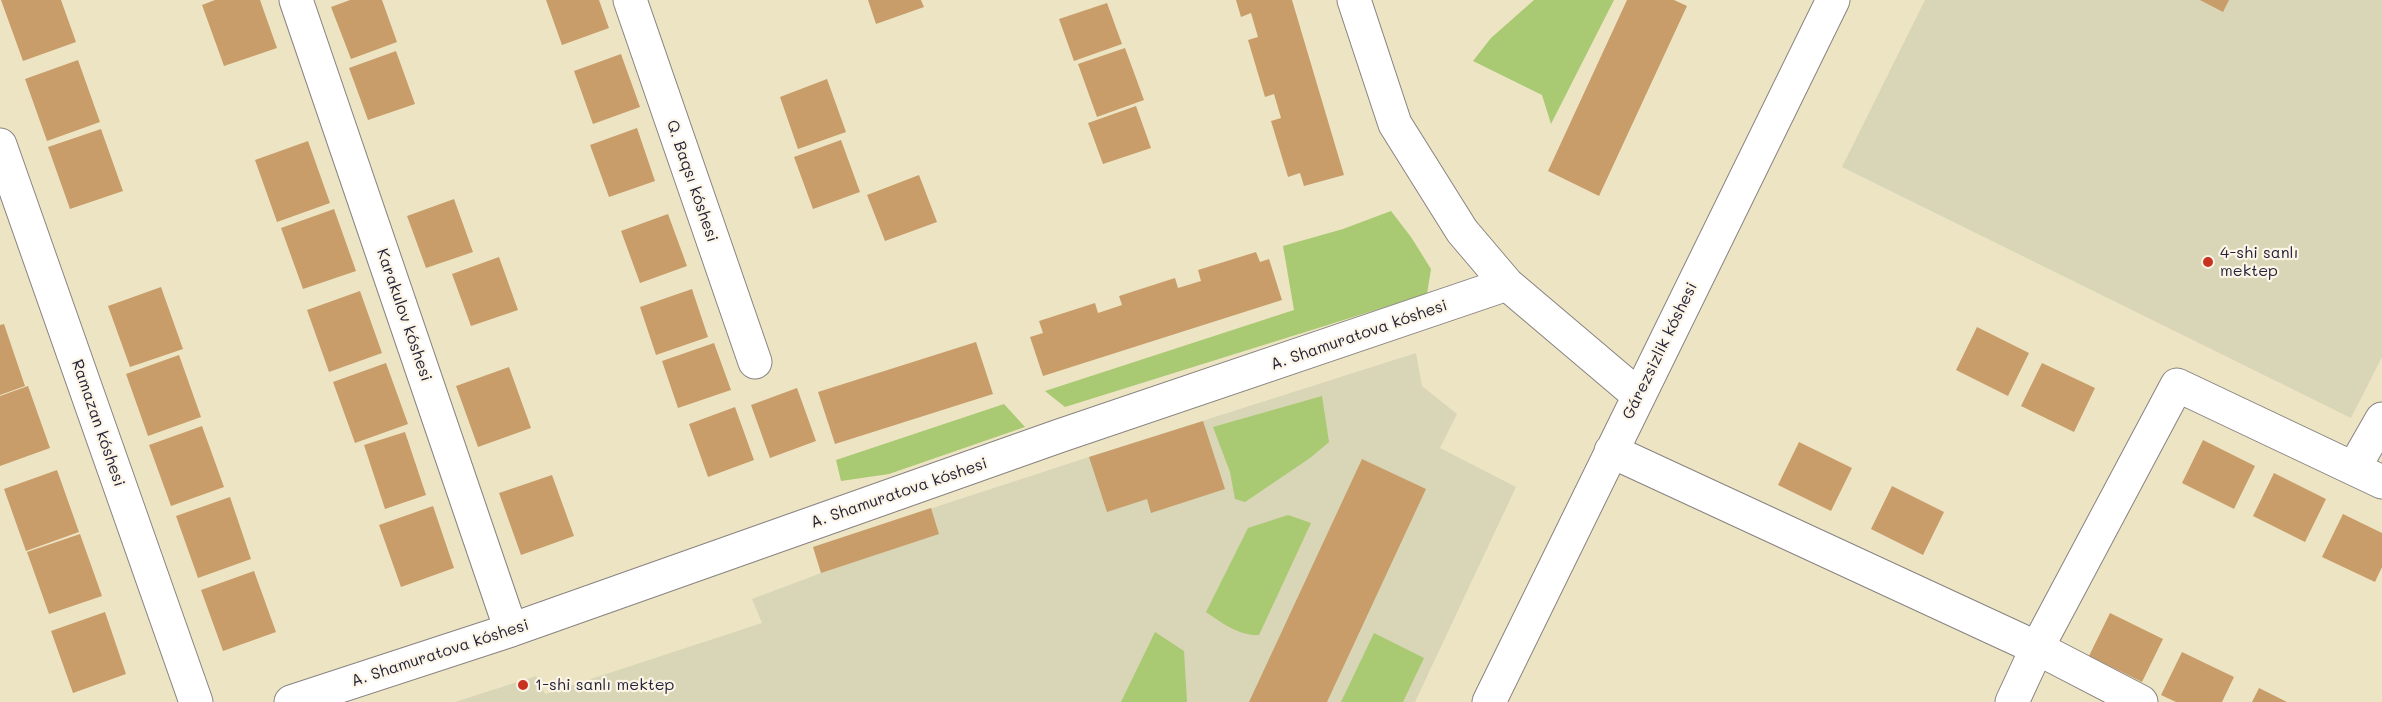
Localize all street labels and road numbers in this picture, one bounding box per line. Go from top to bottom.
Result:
street label: Q. Baqsı kóshesi [662,117,722,245]
street label: Karakulov kóshesi [372,246,436,384]
street label: Gárezsizlik kóshesi [1618,279,1702,423]
street label: A. Shamuratova kóshesi [1268,296,1450,374]
street label: Ramazan kóshesi [67,357,129,489]
street label: A. Shamuratova kóshesi [808,454,990,532]
street label: A. Shamuratova kóshesi [349,615,531,691]

